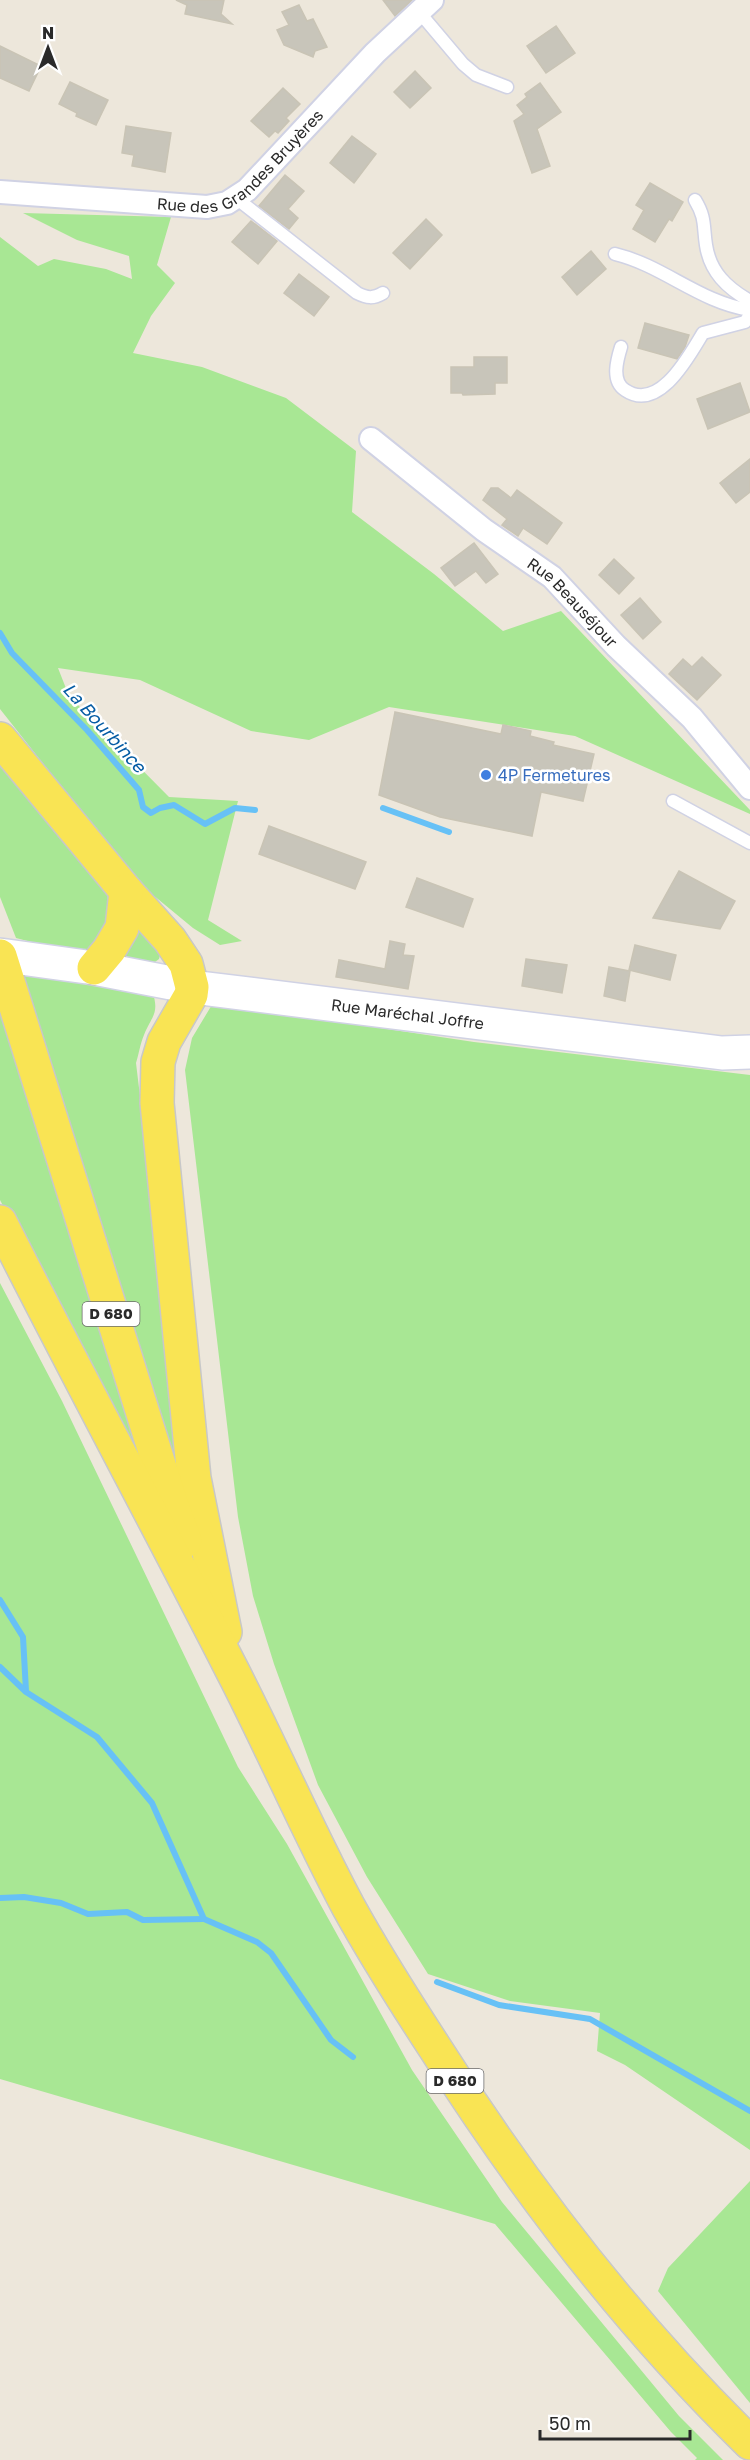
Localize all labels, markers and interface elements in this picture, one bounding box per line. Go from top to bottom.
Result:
north arrow [18,18,78,78]
text: N [42,23,54,43]
street label: Rue des Grandes Bruyères [156,105,327,217]
street label: Rue Beauséjour [524,553,622,651]
water label: La Bourbince [59,678,152,778]
place label: 4P Fermetures [498,765,610,785]
marker: 4P Fermetures [479,768,493,782]
street label: Rue Maréchal Joffre [330,994,485,1033]
road number: D 680 [82,1302,140,1326]
road number: D 680 [426,2069,484,2093]
scale bar [540,2403,690,2441]
text: 50 m [549,2412,591,2434]

